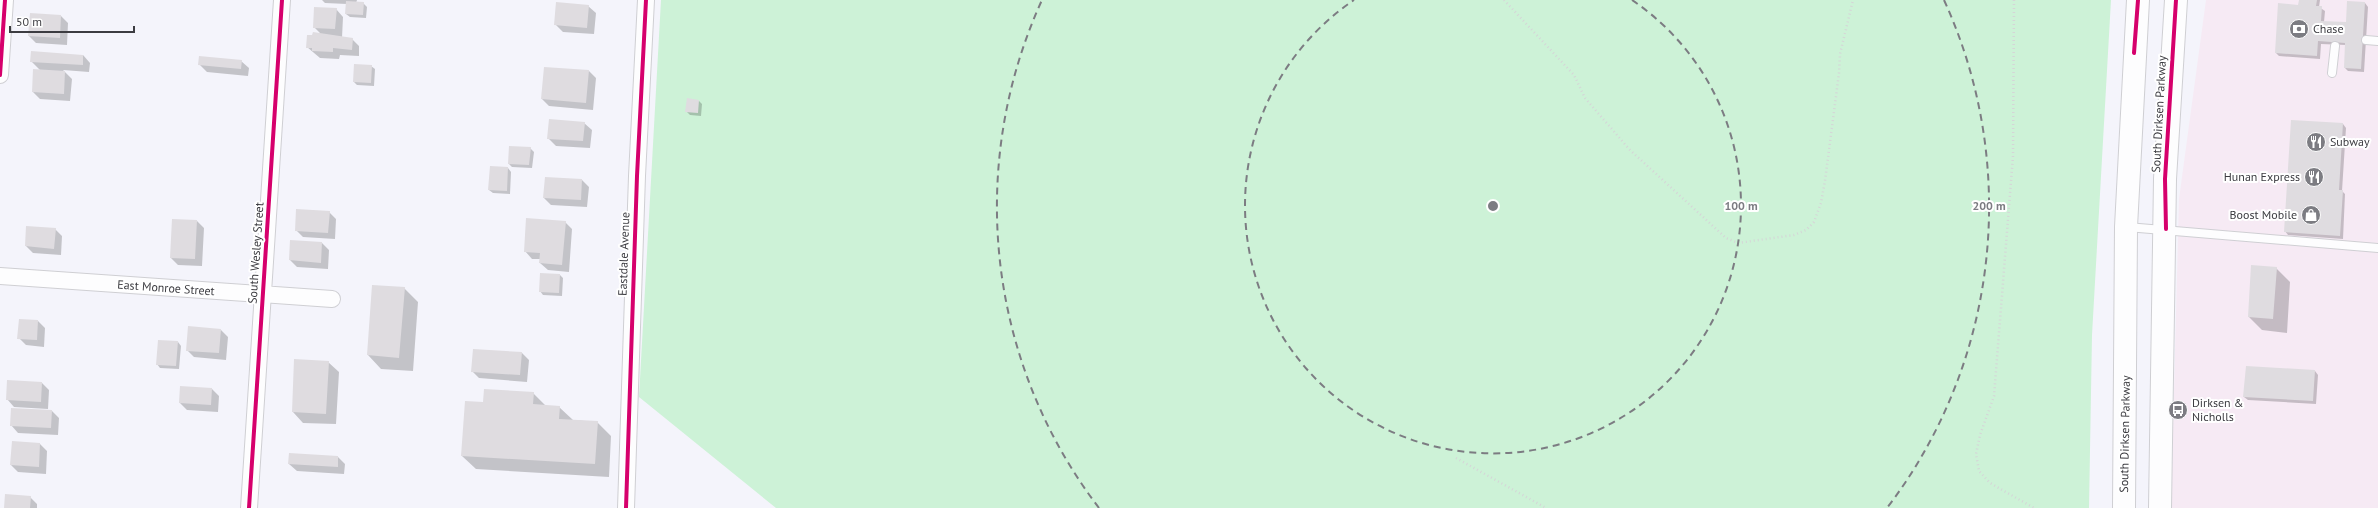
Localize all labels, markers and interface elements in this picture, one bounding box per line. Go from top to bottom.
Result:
scale bar [10,8,134,34]
text: 50 m [16,14,42,29]
bank icon: Chase [2288,18,2310,40]
place label: Chase [2313,21,2344,36]
street label: South Dirksen Parkway [2148,55,2169,173]
restaurant icon: Subway [2305,131,2327,153]
place label: Subway [2330,134,2370,149]
restaurant icon: Hunan Express [2303,166,2325,188]
place label: Hunan Express [2224,169,2300,184]
text: 100 m [1724,198,1758,213]
text: 200 m [1972,198,2006,213]
centre of rings [1486,199,1500,213]
street label: South Wesley Street [244,202,267,304]
shop icon: Boost Mobile [2300,204,2322,226]
place label: Boost Mobile [2230,207,2297,222]
street label: Eastdale Avenue [615,212,632,296]
street label: East Monroe Street [117,277,215,298]
street label: South Dirksen Parkway [2116,375,2133,493]
place label: Dirksen & Nicholls [2192,395,2244,424]
bus stop icon: Dirksen & Nicholls [2167,399,2189,421]

